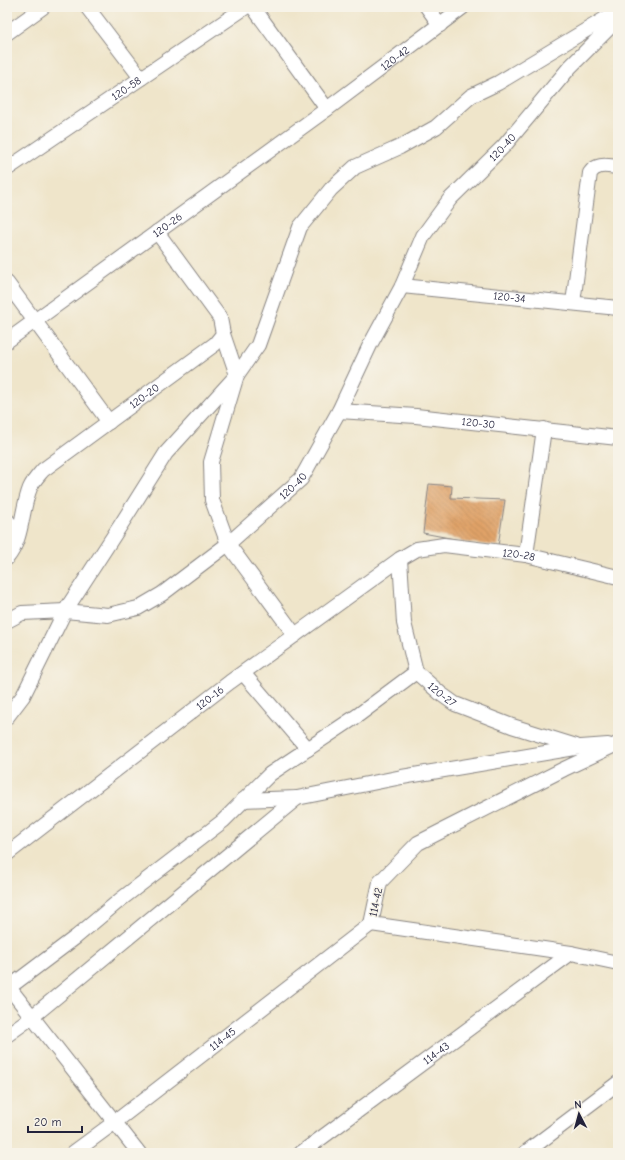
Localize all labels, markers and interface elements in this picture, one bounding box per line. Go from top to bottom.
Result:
street label: 120-42 [378,43,412,73]
street label: 120-58 [109,73,144,103]
street label: 120-40 [486,131,518,164]
street label: 120-26 [150,210,185,240]
street label: 120-34 [493,289,526,305]
street label: 120-20 [127,381,162,411]
street label: 120-30 [461,415,496,431]
street label: 120-40 [277,470,310,502]
street label: 120-28 [502,546,537,564]
street label: 120-27 [425,679,459,709]
street label: 120-16 [193,683,226,712]
street label: 114-42 [367,886,385,918]
street label: 114-45 [207,1025,238,1053]
street label: 114-43 [420,1039,452,1067]
north arrow [559,1094,599,1134]
text: N [574,1098,582,1111]
scale bar [28,1108,82,1134]
text: 20 m [34,1115,62,1129]

